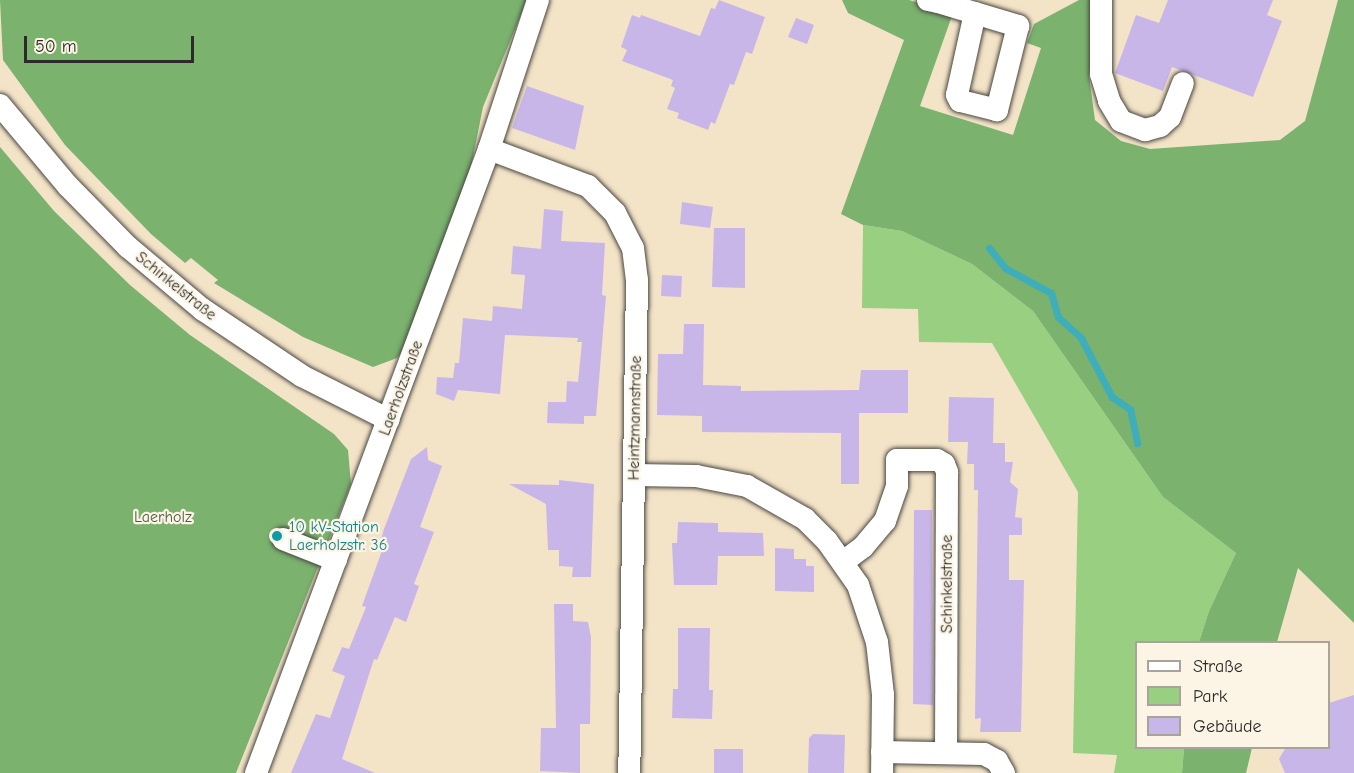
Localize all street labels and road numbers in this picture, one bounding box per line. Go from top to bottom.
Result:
street label: Schinkelstraße [132,248,220,324]
street label: Laerholzstraße [375,338,427,438]
street label: Heintzmannstraße [624,355,646,481]
street label: Schinkelstraße [937,535,957,633]

